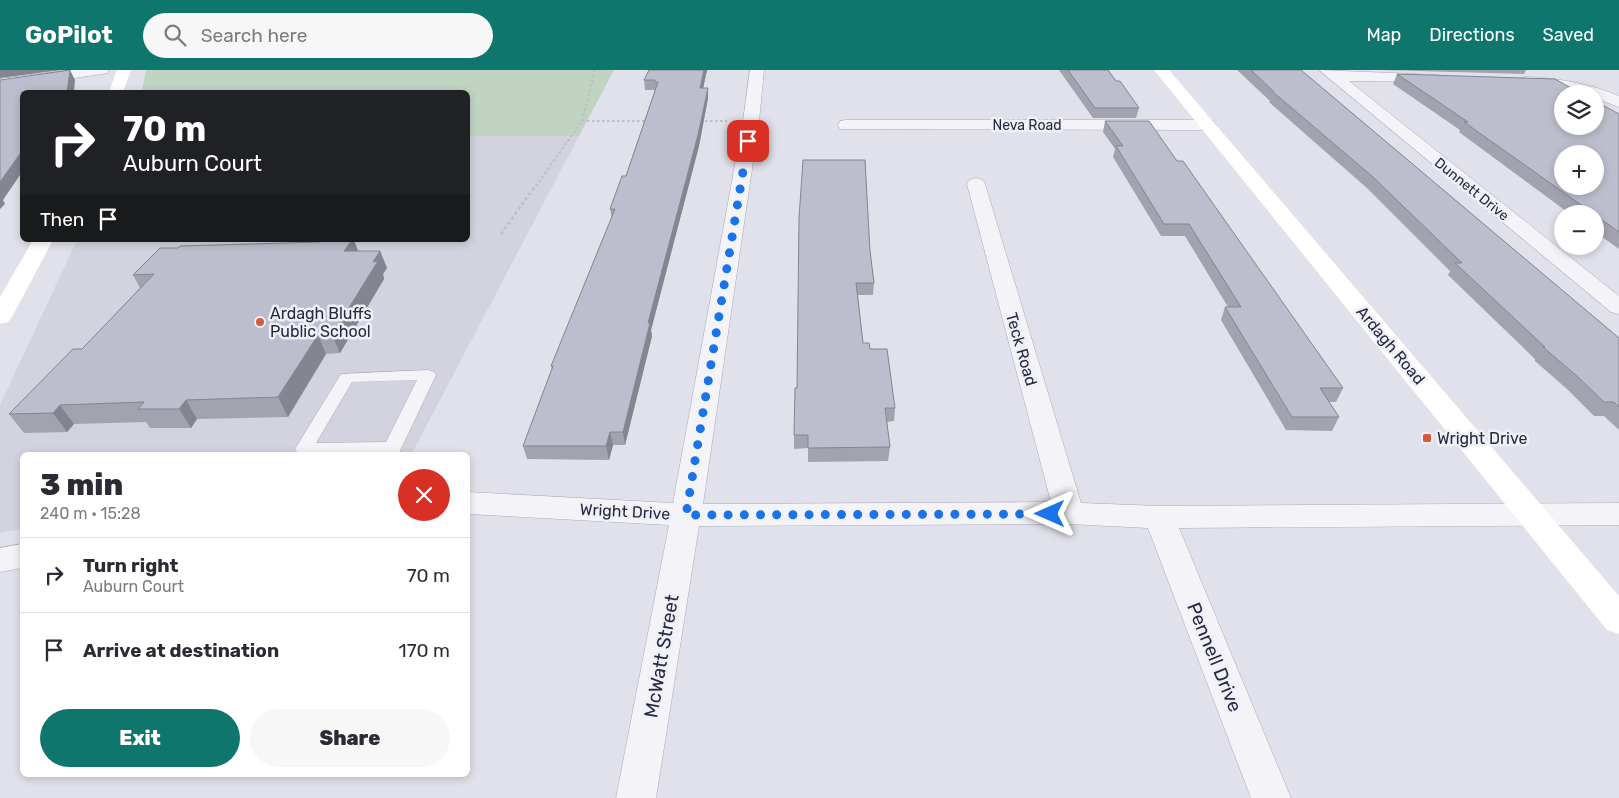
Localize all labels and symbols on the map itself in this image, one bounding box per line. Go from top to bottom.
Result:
street label: Neva Road [992,117,1062,134]
pin [727,120,769,162]
street label: Dunnett Drive [1431,154,1512,225]
street label: Ardagh Road [1352,302,1429,388]
place label: Ardagh Bluffs Public School [270,304,372,341]
street label: Teck Road [1002,310,1041,388]
marker: Ardagh Bluffs Public School [254,316,266,328]
place label: Wright Drive [1437,429,1527,448]
marker: Wright Drive [1421,432,1433,444]
position arrow [1023,487,1075,539]
street label: Wright Drive [579,500,671,523]
street label: McWatt Street [639,592,684,720]
street label: Pennell Drive [1182,599,1247,715]

